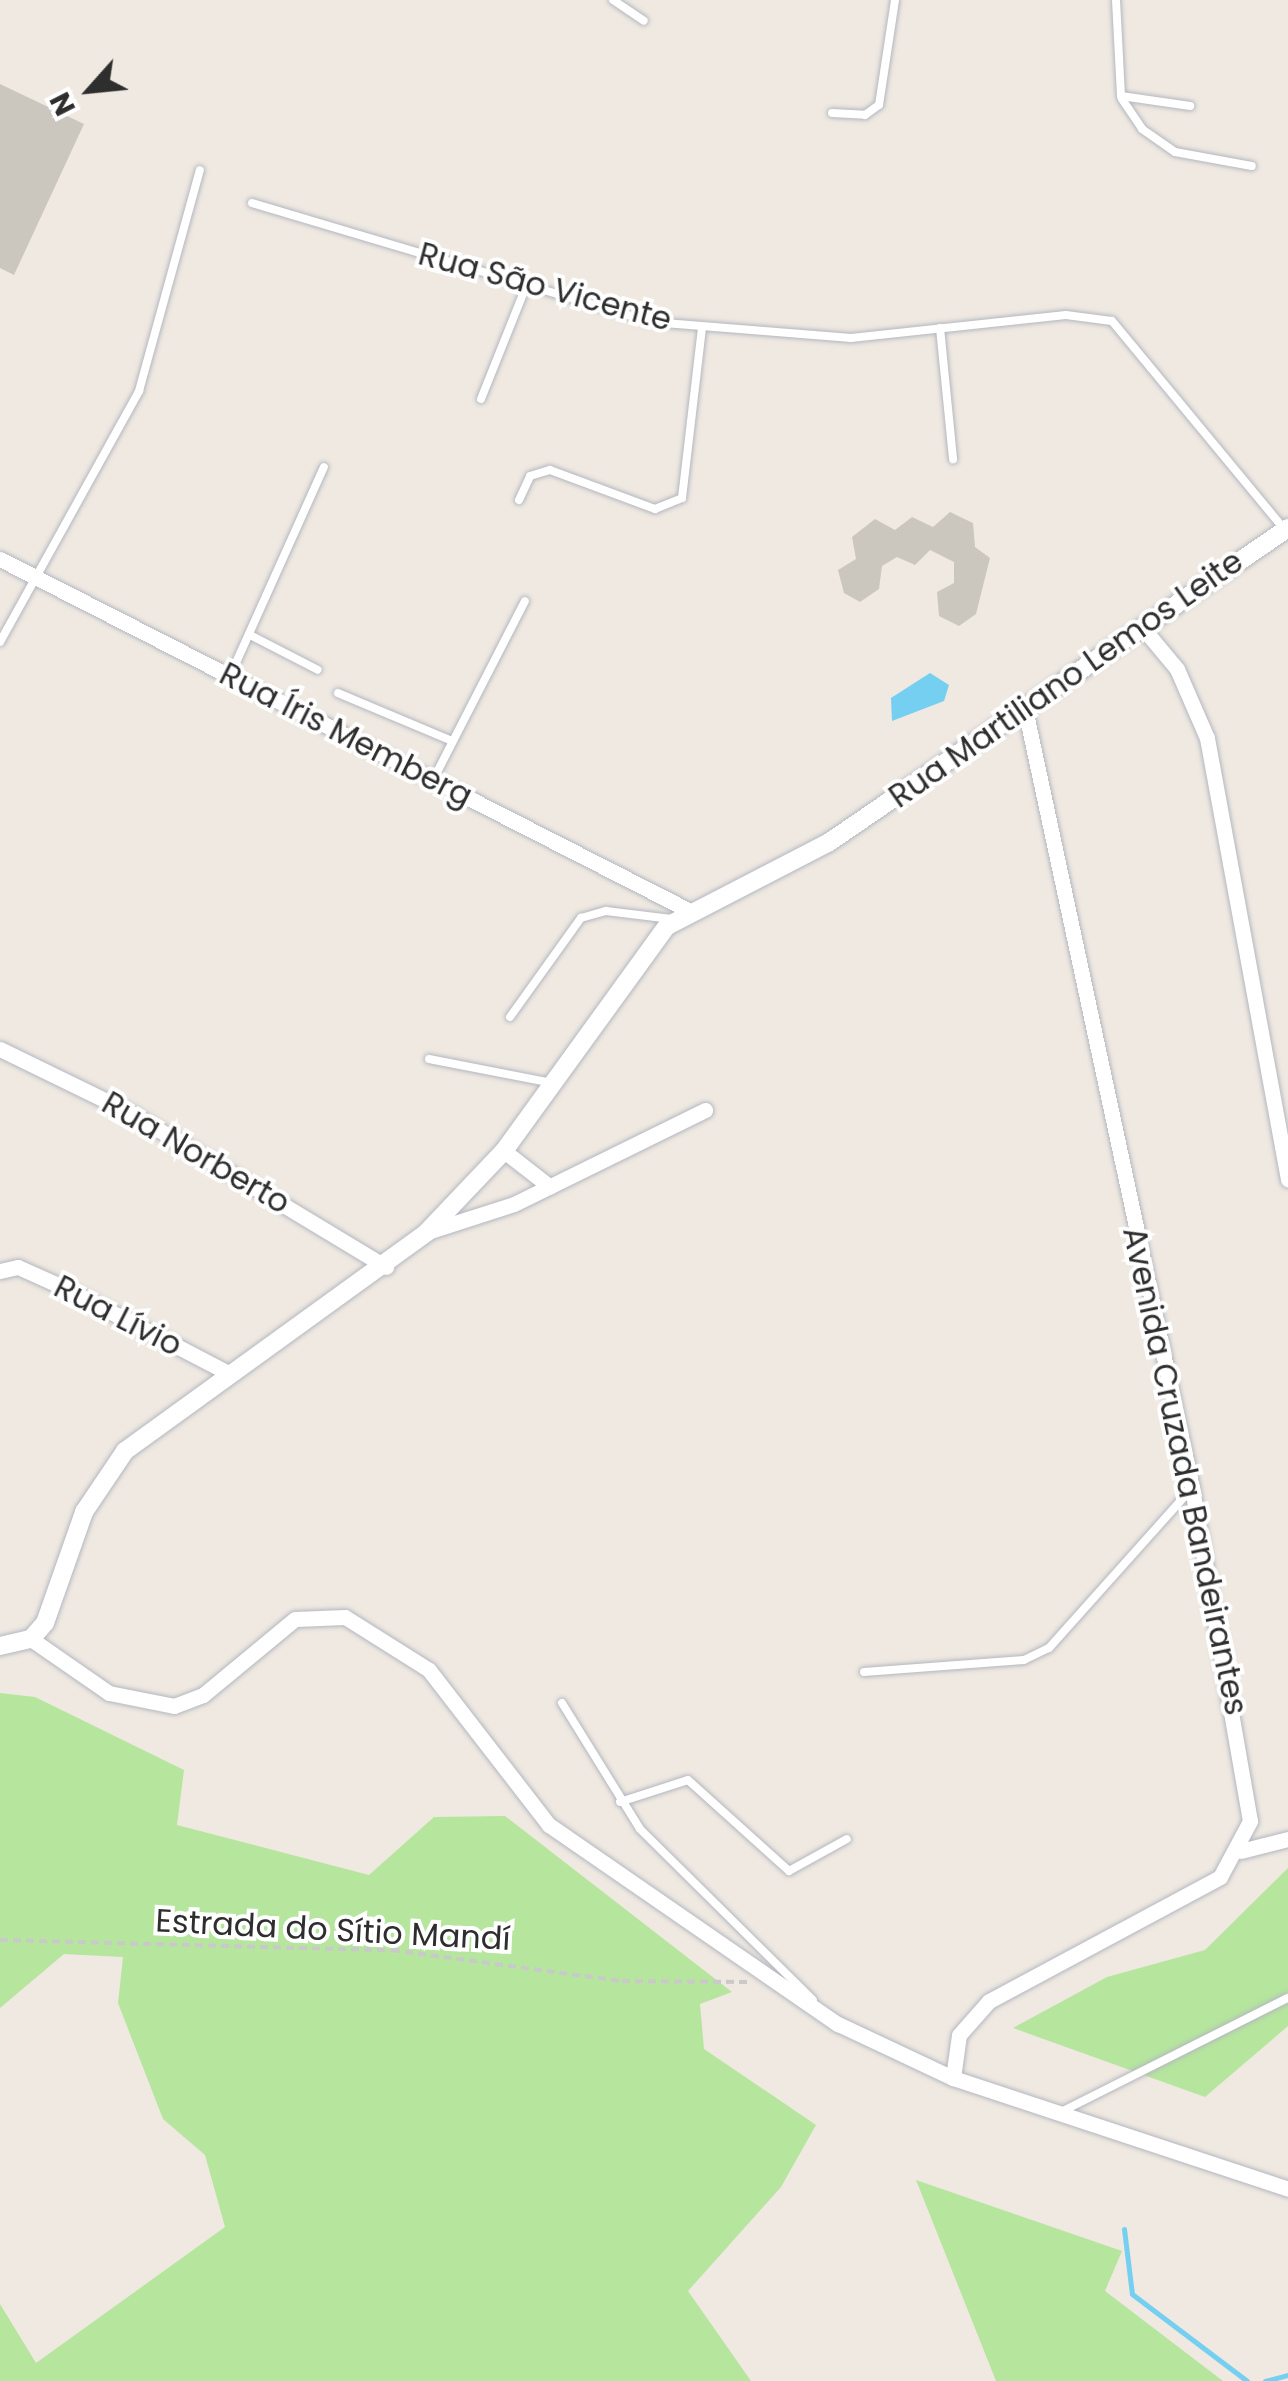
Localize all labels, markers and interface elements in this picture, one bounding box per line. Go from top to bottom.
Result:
north arrow [40,40,140,140]
text: N [41,86,85,122]
street label: Rua São Vicente [414,235,676,339]
street label: Rua Martiliano Lemos Leite [882,542,1250,816]
street label: Rua Íris Memberg [213,655,479,815]
street label: Rua Norberto [95,1084,297,1222]
street label: Avenida Cruzada Bandeirantes [1114,1223,1256,1719]
street label: Rua Lívio [48,1268,188,1364]
street label: Estrada do Sítio Mandí [155,1902,511,1958]

